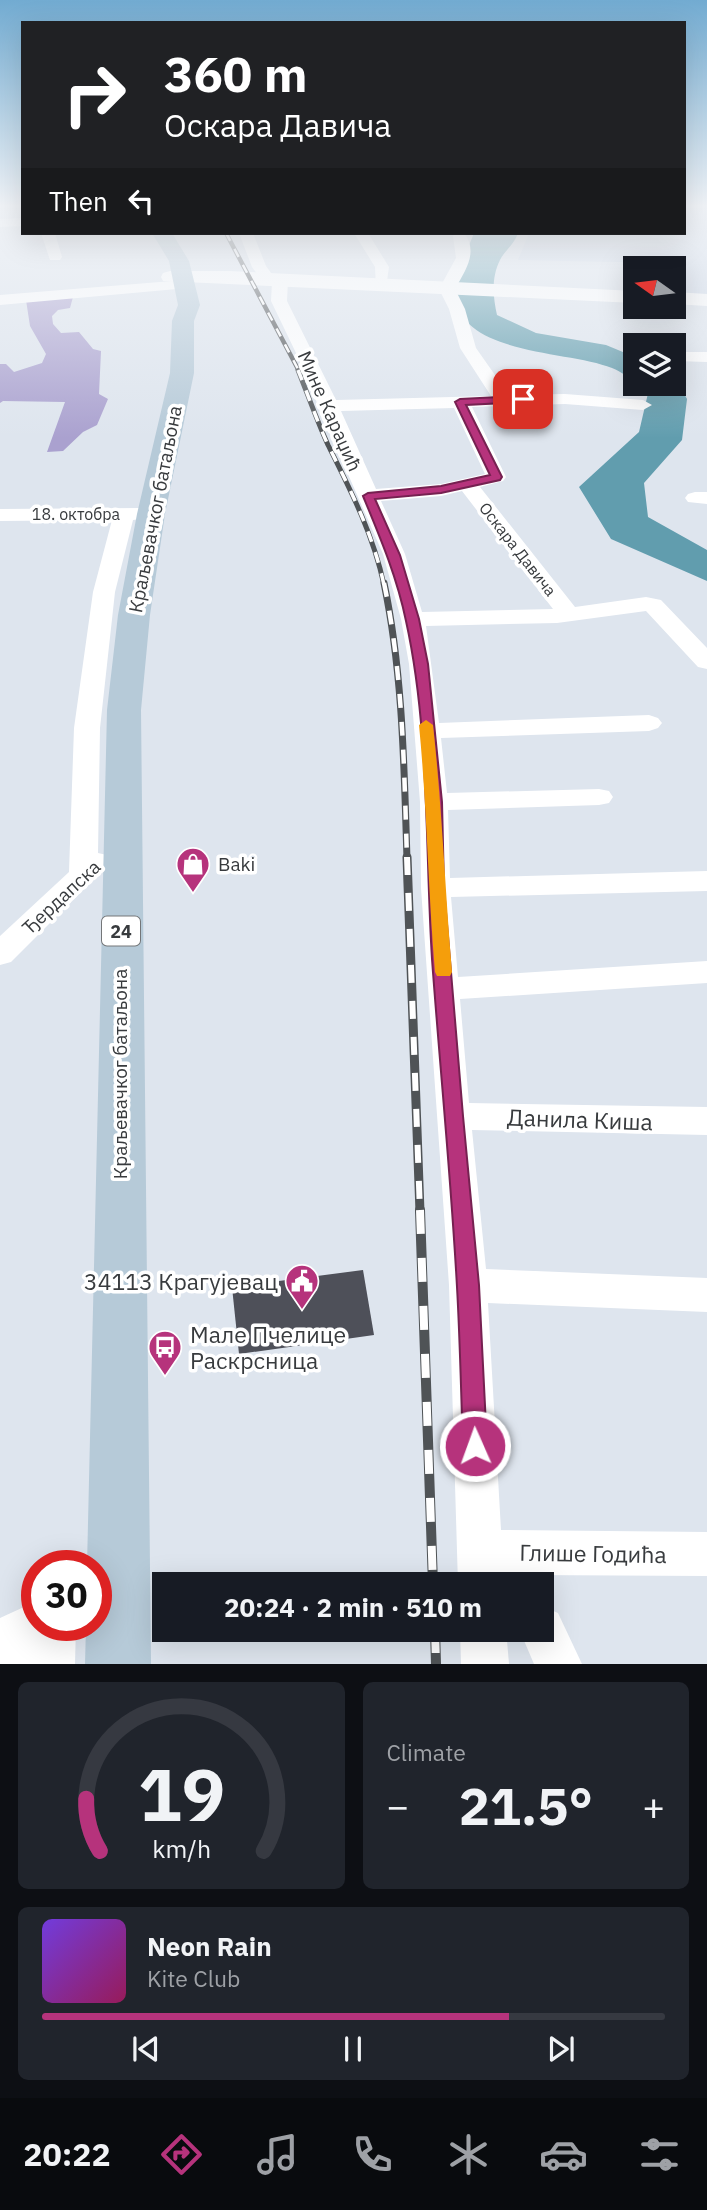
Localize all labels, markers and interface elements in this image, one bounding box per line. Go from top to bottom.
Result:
text: 360 m [164,42,308,105]
icon: right [49,49,140,140]
text: Оскара Давича [164,104,391,146]
icon: left [122,182,160,220]
text: Then [49,184,108,218]
north arrow [623,256,686,318]
map controls [623,256,686,396]
button: layers [623,333,686,396]
street label: Мине Караџић [293,347,367,475]
pin [493,369,553,429]
icon: arrive [504,380,542,418]
street label: Краљевачког батаљона [123,403,187,615]
street label: Оскара Давича [475,498,561,600]
street label: 18. октобра [32,504,121,524]
shop icon: Baki [174,845,212,894]
place label: Baki [218,852,255,876]
street label: Ђердапска [17,855,105,939]
road number: 24 [102,916,140,946]
street label: Краљевачког батаљона [108,969,132,1179]
street label: Данила Киша [507,1101,653,1137]
public building icon: 34113 Крагујевац [283,1262,321,1311]
place label: 34113 Крагујевац [84,1266,278,1296]
place label: Мале Пчелице Раскрсница [190,1319,346,1375]
bus stop icon: Мале Пчелице Раскрсница [146,1328,184,1377]
position arrow [438,1409,512,1483]
street label: Глише Годића [519,1537,667,1569]
speed limit sign: 30 [21,1550,112,1641]
text: 20:24 · 2 min · 510 m [224,1590,482,1624]
text: Climate [387,1737,466,1767]
text: 19 [138,1747,225,1842]
text: 21.5° [459,1772,593,1839]
text: − [387,1781,409,1830]
text: + [642,1781,665,1830]
text: km/h [152,1832,211,1865]
text: Neon Rain [147,1929,272,1963]
text: Kite Club [147,1963,240,1993]
icon: previous [127,2030,165,2068]
icon: pause [334,2030,372,2068]
icon: next [542,2030,580,2068]
icon: directions [157,2130,206,2179]
icon: music [253,2130,302,2179]
icon: phone [348,2130,397,2179]
icon: climate [444,2130,493,2179]
icon: car [539,2130,588,2179]
icon: filters [635,2130,684,2179]
text: 20:22 [23,2133,111,2175]

